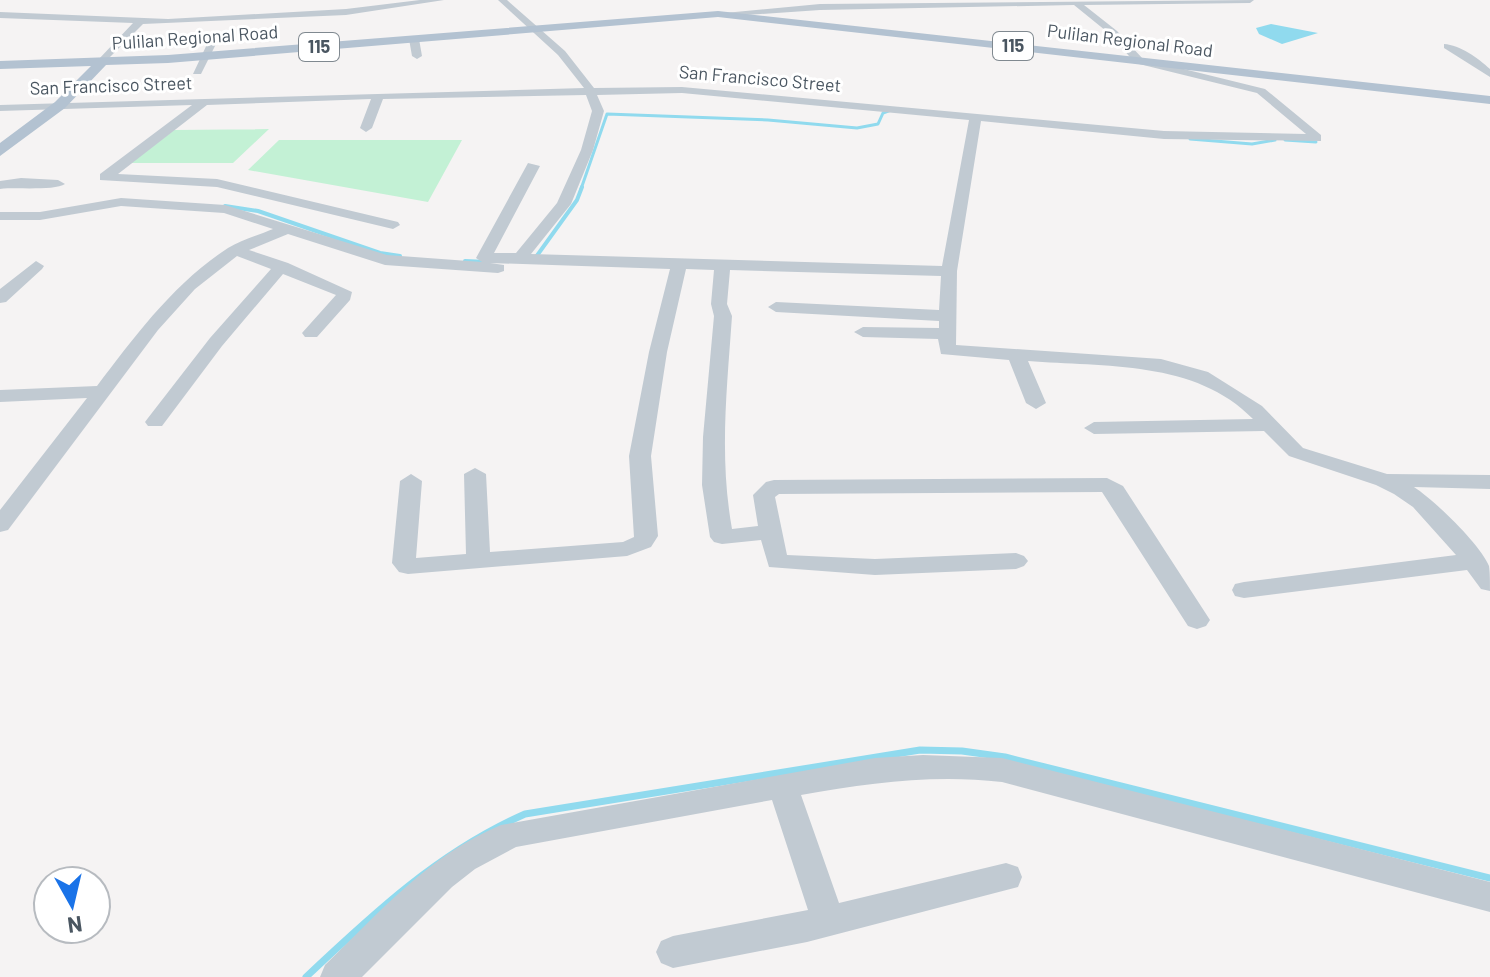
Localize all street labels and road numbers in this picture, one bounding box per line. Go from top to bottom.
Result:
street label: Pulilan Regional Road [1046,19,1214,61]
street label: Pulilan Regional Road [111,20,279,54]
road number: 115 [993,32,1033,60]
road number: 115 [299,33,339,61]
street label: San Francisco Street [678,60,842,96]
street label: San Francisco Street [29,71,193,99]

